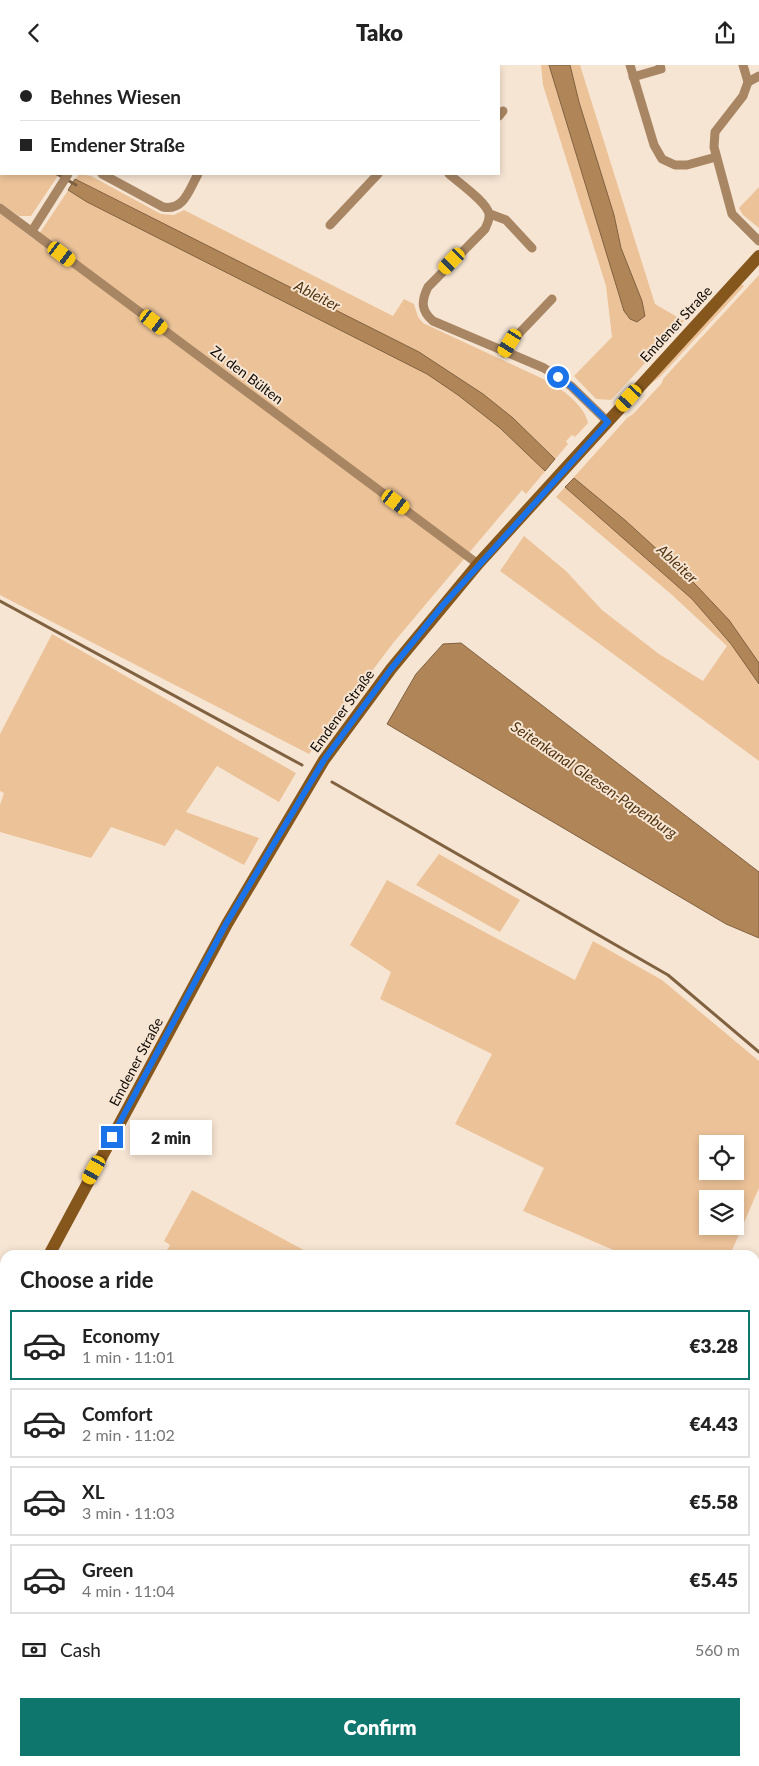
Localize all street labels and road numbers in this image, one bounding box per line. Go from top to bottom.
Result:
street label: Emdener Straße [636,282,715,365]
street label: Zu den Bülten [208,342,287,407]
street label: Emdener Straße [306,666,377,755]
street label: Emdener Straße [105,1015,166,1109]

